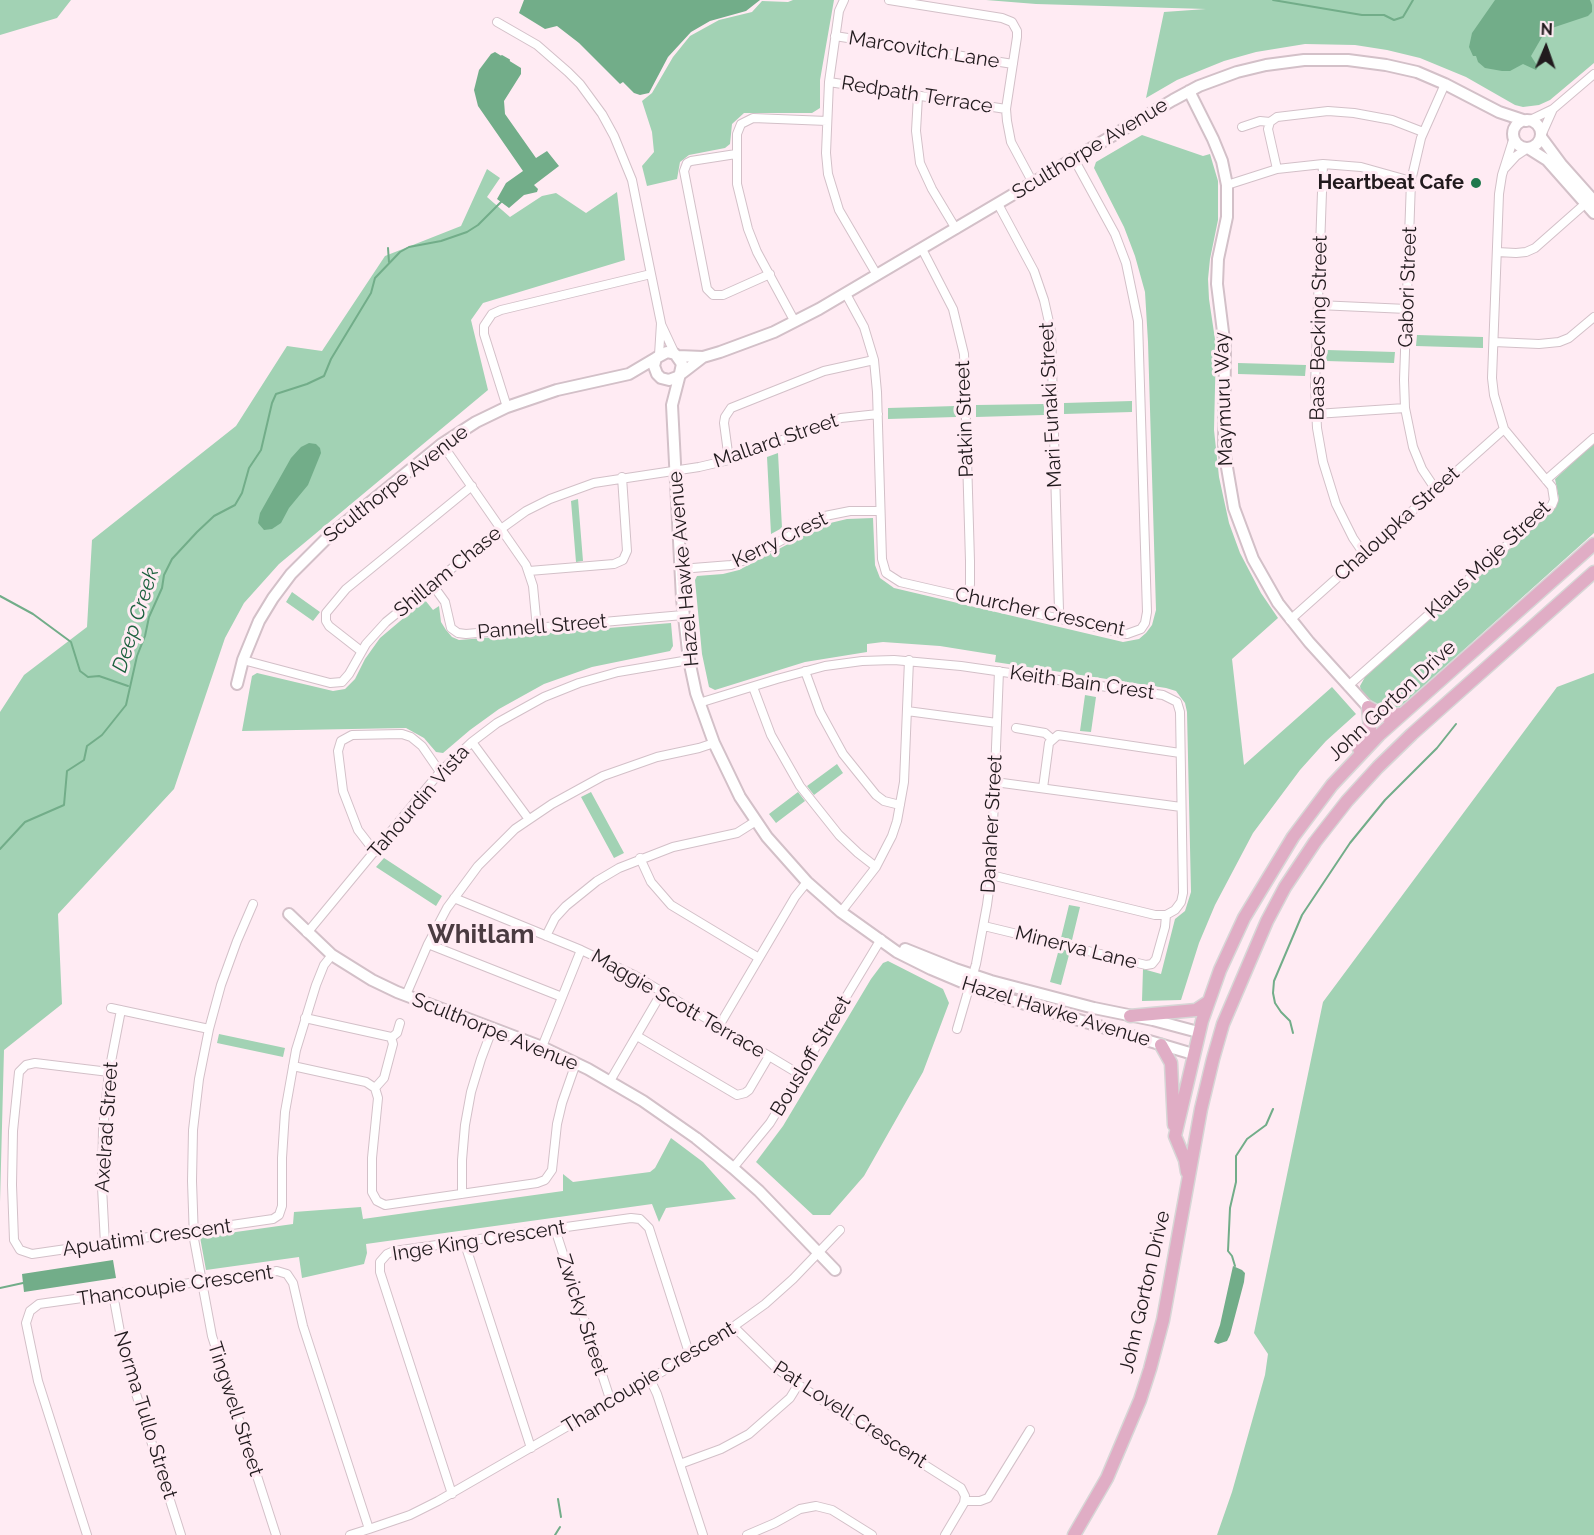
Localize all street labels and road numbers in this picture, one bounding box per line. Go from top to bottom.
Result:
street label: Marcovitch Lane [847,26,1001,74]
street label: Redpath Terrace [840,71,994,119]
street label: Sculthorpe Avenue [1008,93,1172,205]
street label: Gabori Street [1394,226,1422,348]
street label: Baas Becking Street [1305,235,1333,421]
street label: Mari Funaki Street [1035,322,1067,488]
street label: Maymuru Way [1210,331,1238,467]
street label: Patkin Street [951,360,979,478]
street label: Mallard Street [711,409,841,473]
street label: Sculthorpe Avenue [319,420,473,548]
street label: Chaloupka Street [1330,462,1464,586]
street label: Hazel Hawke Avenue [664,470,704,668]
street label: Klaus Moje Street [1421,496,1555,624]
street label: Kerry Crest [729,507,831,573]
street label: Shillam Chase [390,521,506,623]
street label: Churcher Crescent [953,582,1127,642]
street label: Pannell Street [476,609,608,645]
street label: John Gorton Drive [1323,636,1461,766]
street label: Keith Bain Crest [1008,661,1156,705]
street label: Tahourdin Vista [363,741,475,863]
street label: Danaher Street [976,754,1008,894]
street label: Minerva Lane [1013,921,1139,975]
street label: Maggie Scott Terrace [587,944,769,1064]
street label: Hazel Hawke Avenue [959,972,1153,1052]
street label: Sculthorpe Avenue [408,988,582,1076]
street label: Bousloff Street [766,991,856,1121]
street label: Axelrad Street [90,1061,124,1193]
street label: John Gorton Drive [1115,1208,1175,1376]
street label: Apuatimi Crescent [61,1214,233,1262]
street label: Inge King Crescent [391,1215,567,1267]
street label: Zwicky Street [551,1251,613,1379]
street label: Thancoupie Crescent [76,1260,274,1312]
street label: Thancoupie Crescent [558,1317,740,1439]
street label: Norma Tullo Street [108,1328,182,1502]
street label: Tingwell Street [202,1339,268,1479]
street label: Pat Lovell Crescent [769,1356,931,1474]

